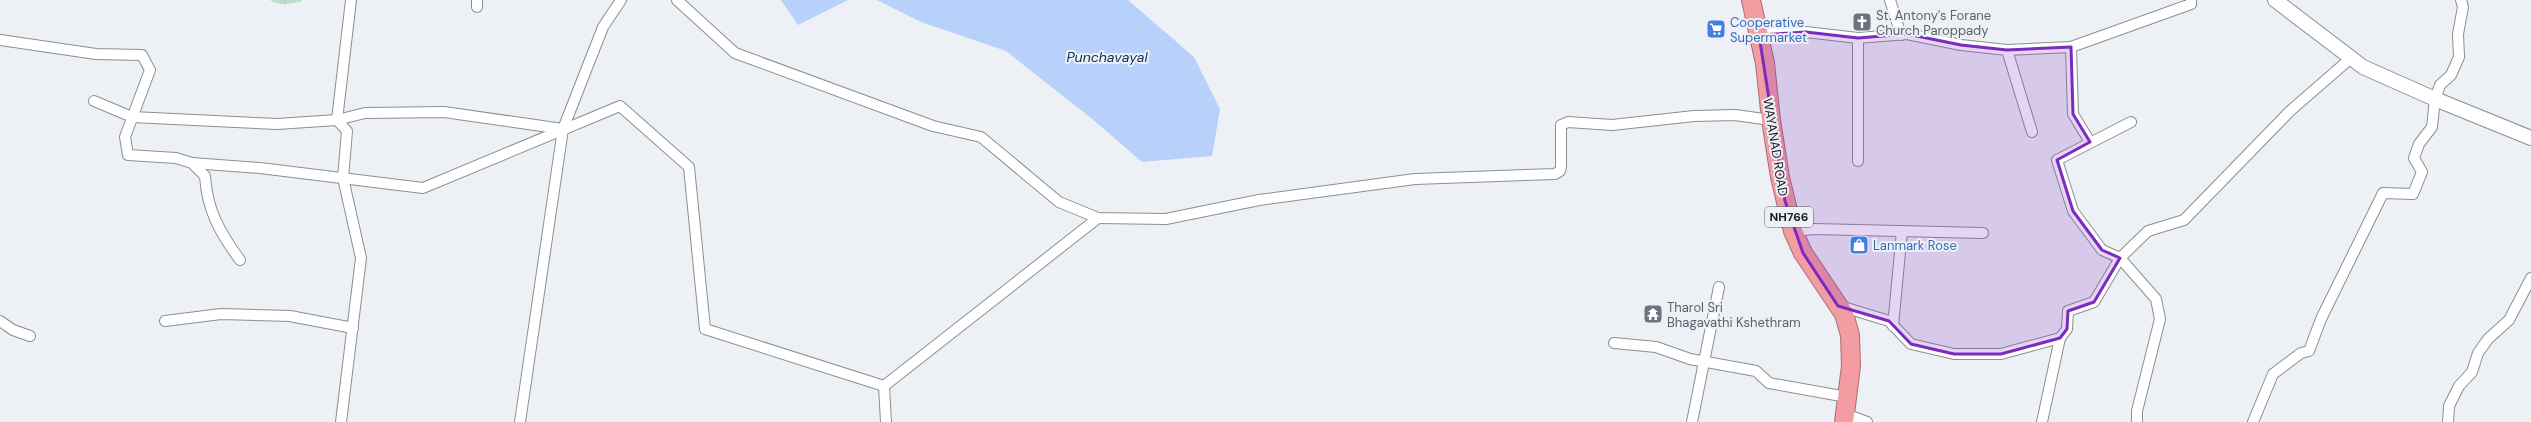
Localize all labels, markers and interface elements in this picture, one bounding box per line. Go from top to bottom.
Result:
place label: St. Antony's Forane Church Paroppady [1876,7,1991,39]
church icon: St. Antony's Forane Church Paroppady [1851,11,1873,33]
place label: Cooperative Supermarket [1730,14,1807,46]
supermarket icon: Cooperative Supermarket [1705,18,1727,40]
water label: Punchavayal [1066,48,1148,66]
street label: WAYANAD ROAD [1759,97,1792,198]
road number: NH766 [1765,207,1813,227]
shop icon: Lanmark Rose [1848,234,1870,256]
place label: Lanmark Rose [1873,237,1957,254]
place label: Tharol Sri Bhagavathi Kshethram [1667,299,1801,331]
temple icon: Tharol Sri Bhagavathi Kshethram [1642,303,1664,325]

